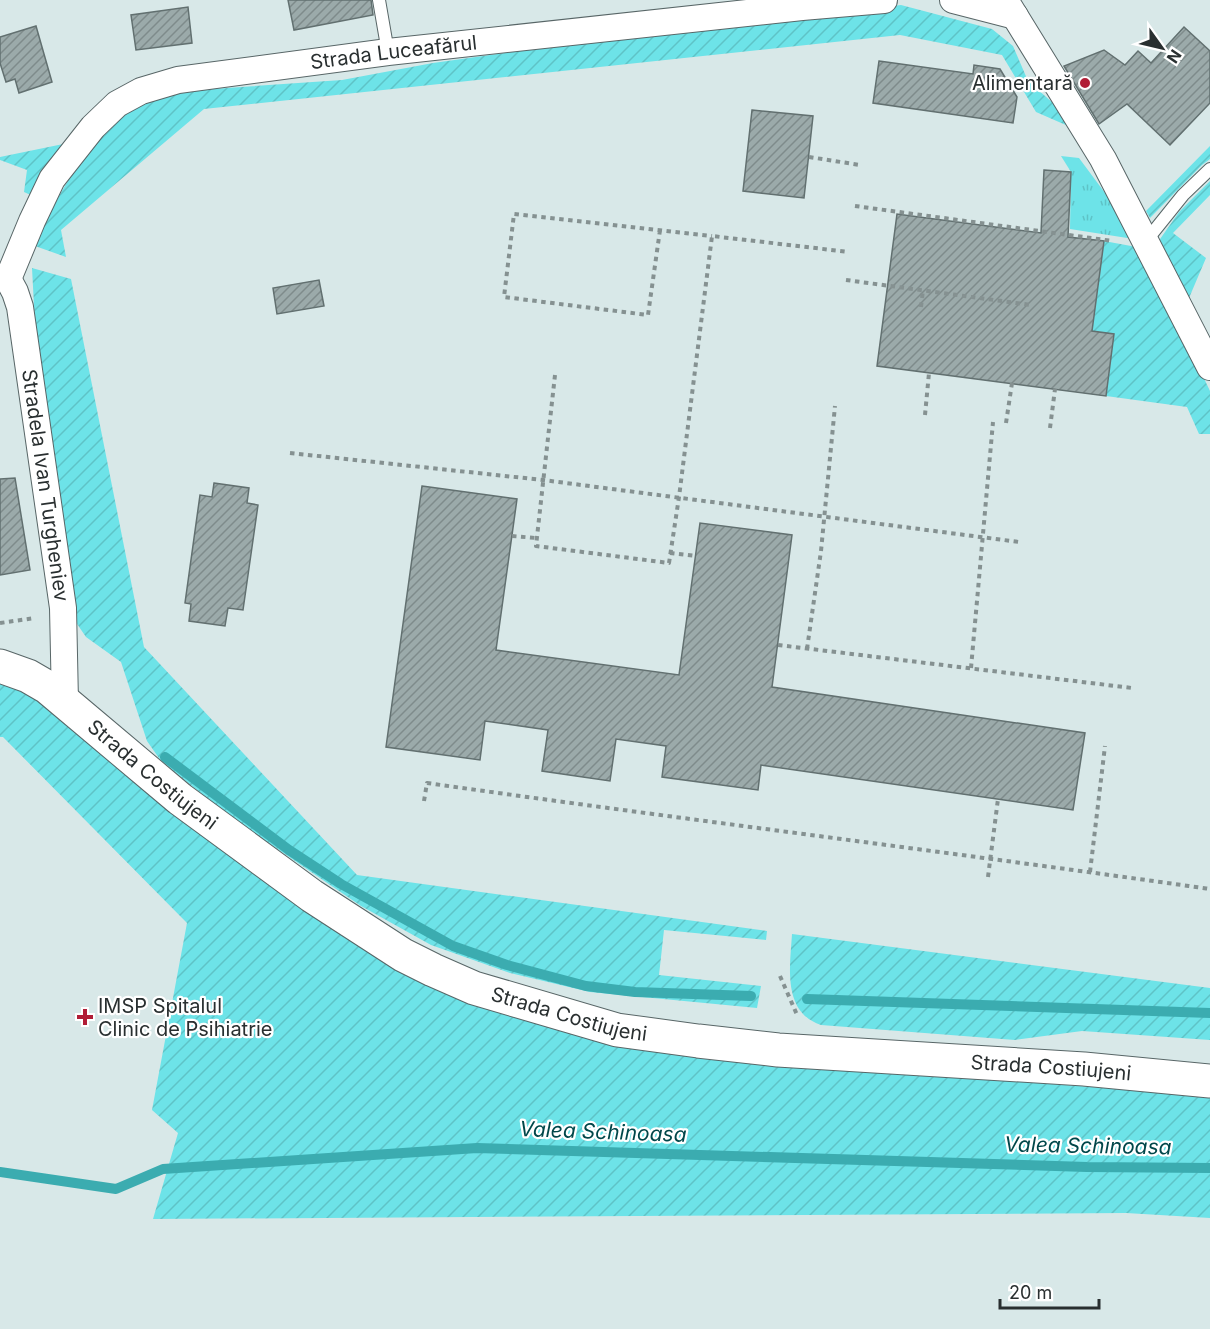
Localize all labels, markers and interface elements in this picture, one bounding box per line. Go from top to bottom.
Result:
north arrow [1132,18,1192,78]
street label: Strada Luceafărul [309,30,478,74]
text: N [1163,46,1186,67]
place label: Alimentară [972,71,1073,95]
marker: Alimentară [1078,76,1092,90]
street label: Stradela Ivan Turgheniev [17,368,74,603]
street label: Strada Costiujeni [83,714,222,835]
street label: Strada Costiujeni [488,982,649,1046]
place label: IMSP Spitalul Clinic de Psihiatrie [98,994,273,1041]
marker: IMSP Spitalul Clinic de Psihiatrie [76,1008,94,1026]
street label: Strada Costiujeni [970,1050,1132,1085]
water label: Valea Schinoasa [519,1116,687,1147]
water label: Valea Schinoasa [1004,1132,1172,1159]
scale bar [1000,1272,1099,1310]
text: 20 m [1009,1282,1052,1303]

